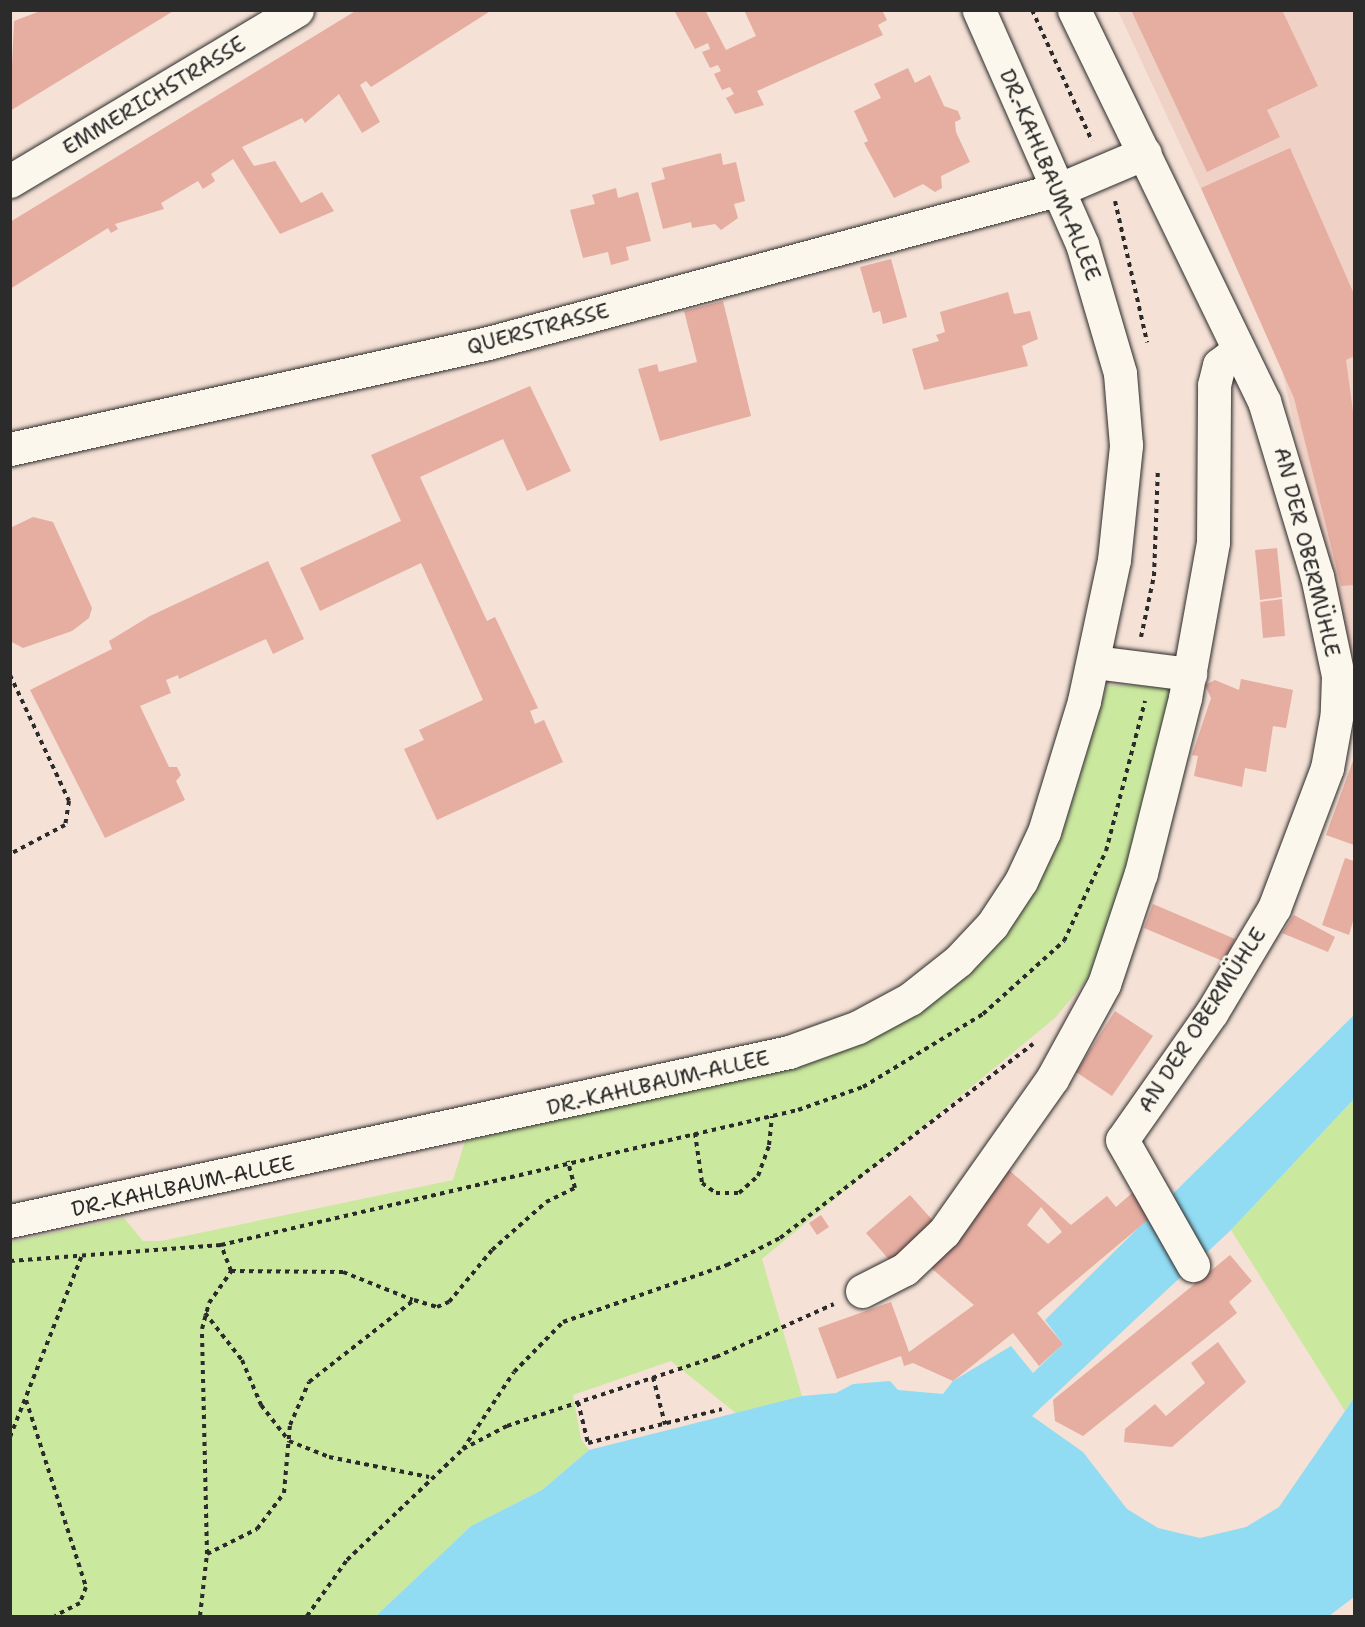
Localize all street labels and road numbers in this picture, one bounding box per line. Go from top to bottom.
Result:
street label: EMMERICHSTRASSE [58,31,250,161]
street label: DR.-KAHLBAUM-ALLEE [994,65,1106,285]
street label: QUERSTRASSE [464,298,612,360]
street label: AN DER OBERMÜHLE [1269,444,1345,660]
street label: AN DER OBERMÜHLE [1133,923,1271,1117]
street label: DR.-KAHLBAUM-ALLEE [544,1045,772,1121]
street label: DR.-KAHLBAUM-ALLEE [69,1150,297,1222]

